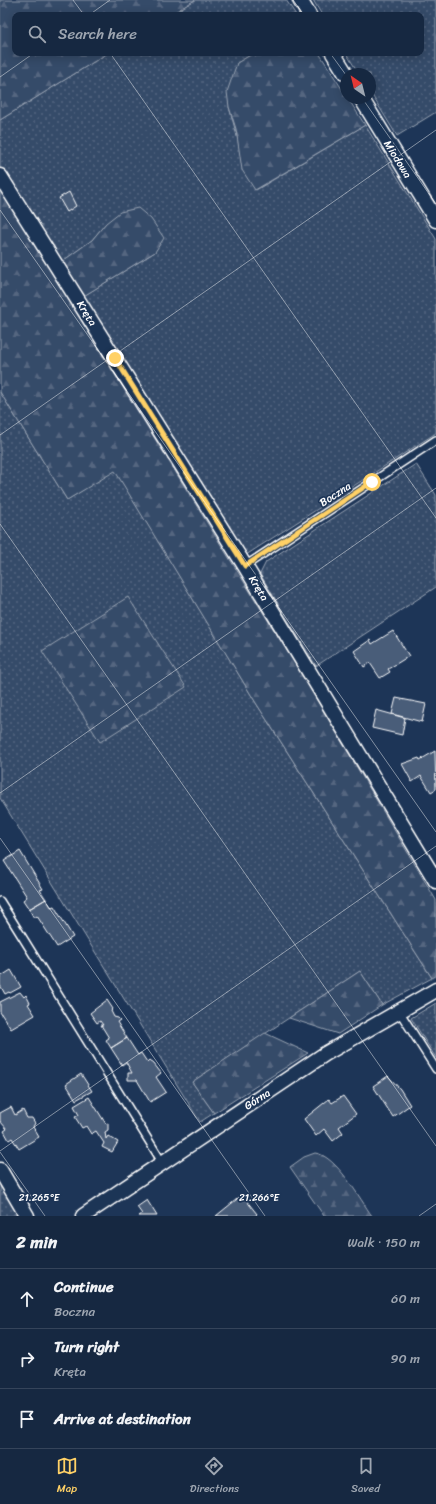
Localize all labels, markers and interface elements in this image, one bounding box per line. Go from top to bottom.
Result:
search box [12,12,424,56]
text: Search here [58,21,137,47]
icon: search [26,23,48,45]
north arrow [340,68,376,104]
street label: Miodowa [378,136,417,182]
street label: Kręta [71,297,102,330]
route end [106,349,124,367]
route start [363,473,381,491]
street label: Boczna [316,477,355,512]
street label: Kręta [243,572,274,605]
street label: Górna [240,1083,275,1115]
text: 21.265°E [19,1189,61,1207]
text: 21.266°E [239,1189,280,1207]
text: 2 min [16,1227,57,1257]
text: Walk · 150 m [347,1231,420,1254]
text: Continue [54,1274,114,1300]
text: 60 m [391,1287,420,1310]
icon: ahead [16,1288,38,1310]
text: Boczna [54,1300,95,1323]
text: Turn right [54,1334,119,1360]
text: 90 m [390,1347,420,1370]
icon: right [16,1348,38,1370]
text: Kręta [54,1360,86,1383]
text: Arrive at destination [54,1406,191,1432]
icon: arrive [16,1408,38,1430]
tab: Map [56,1455,78,1498]
tab: Directions [190,1455,239,1498]
tab: Saved [351,1455,380,1498]

